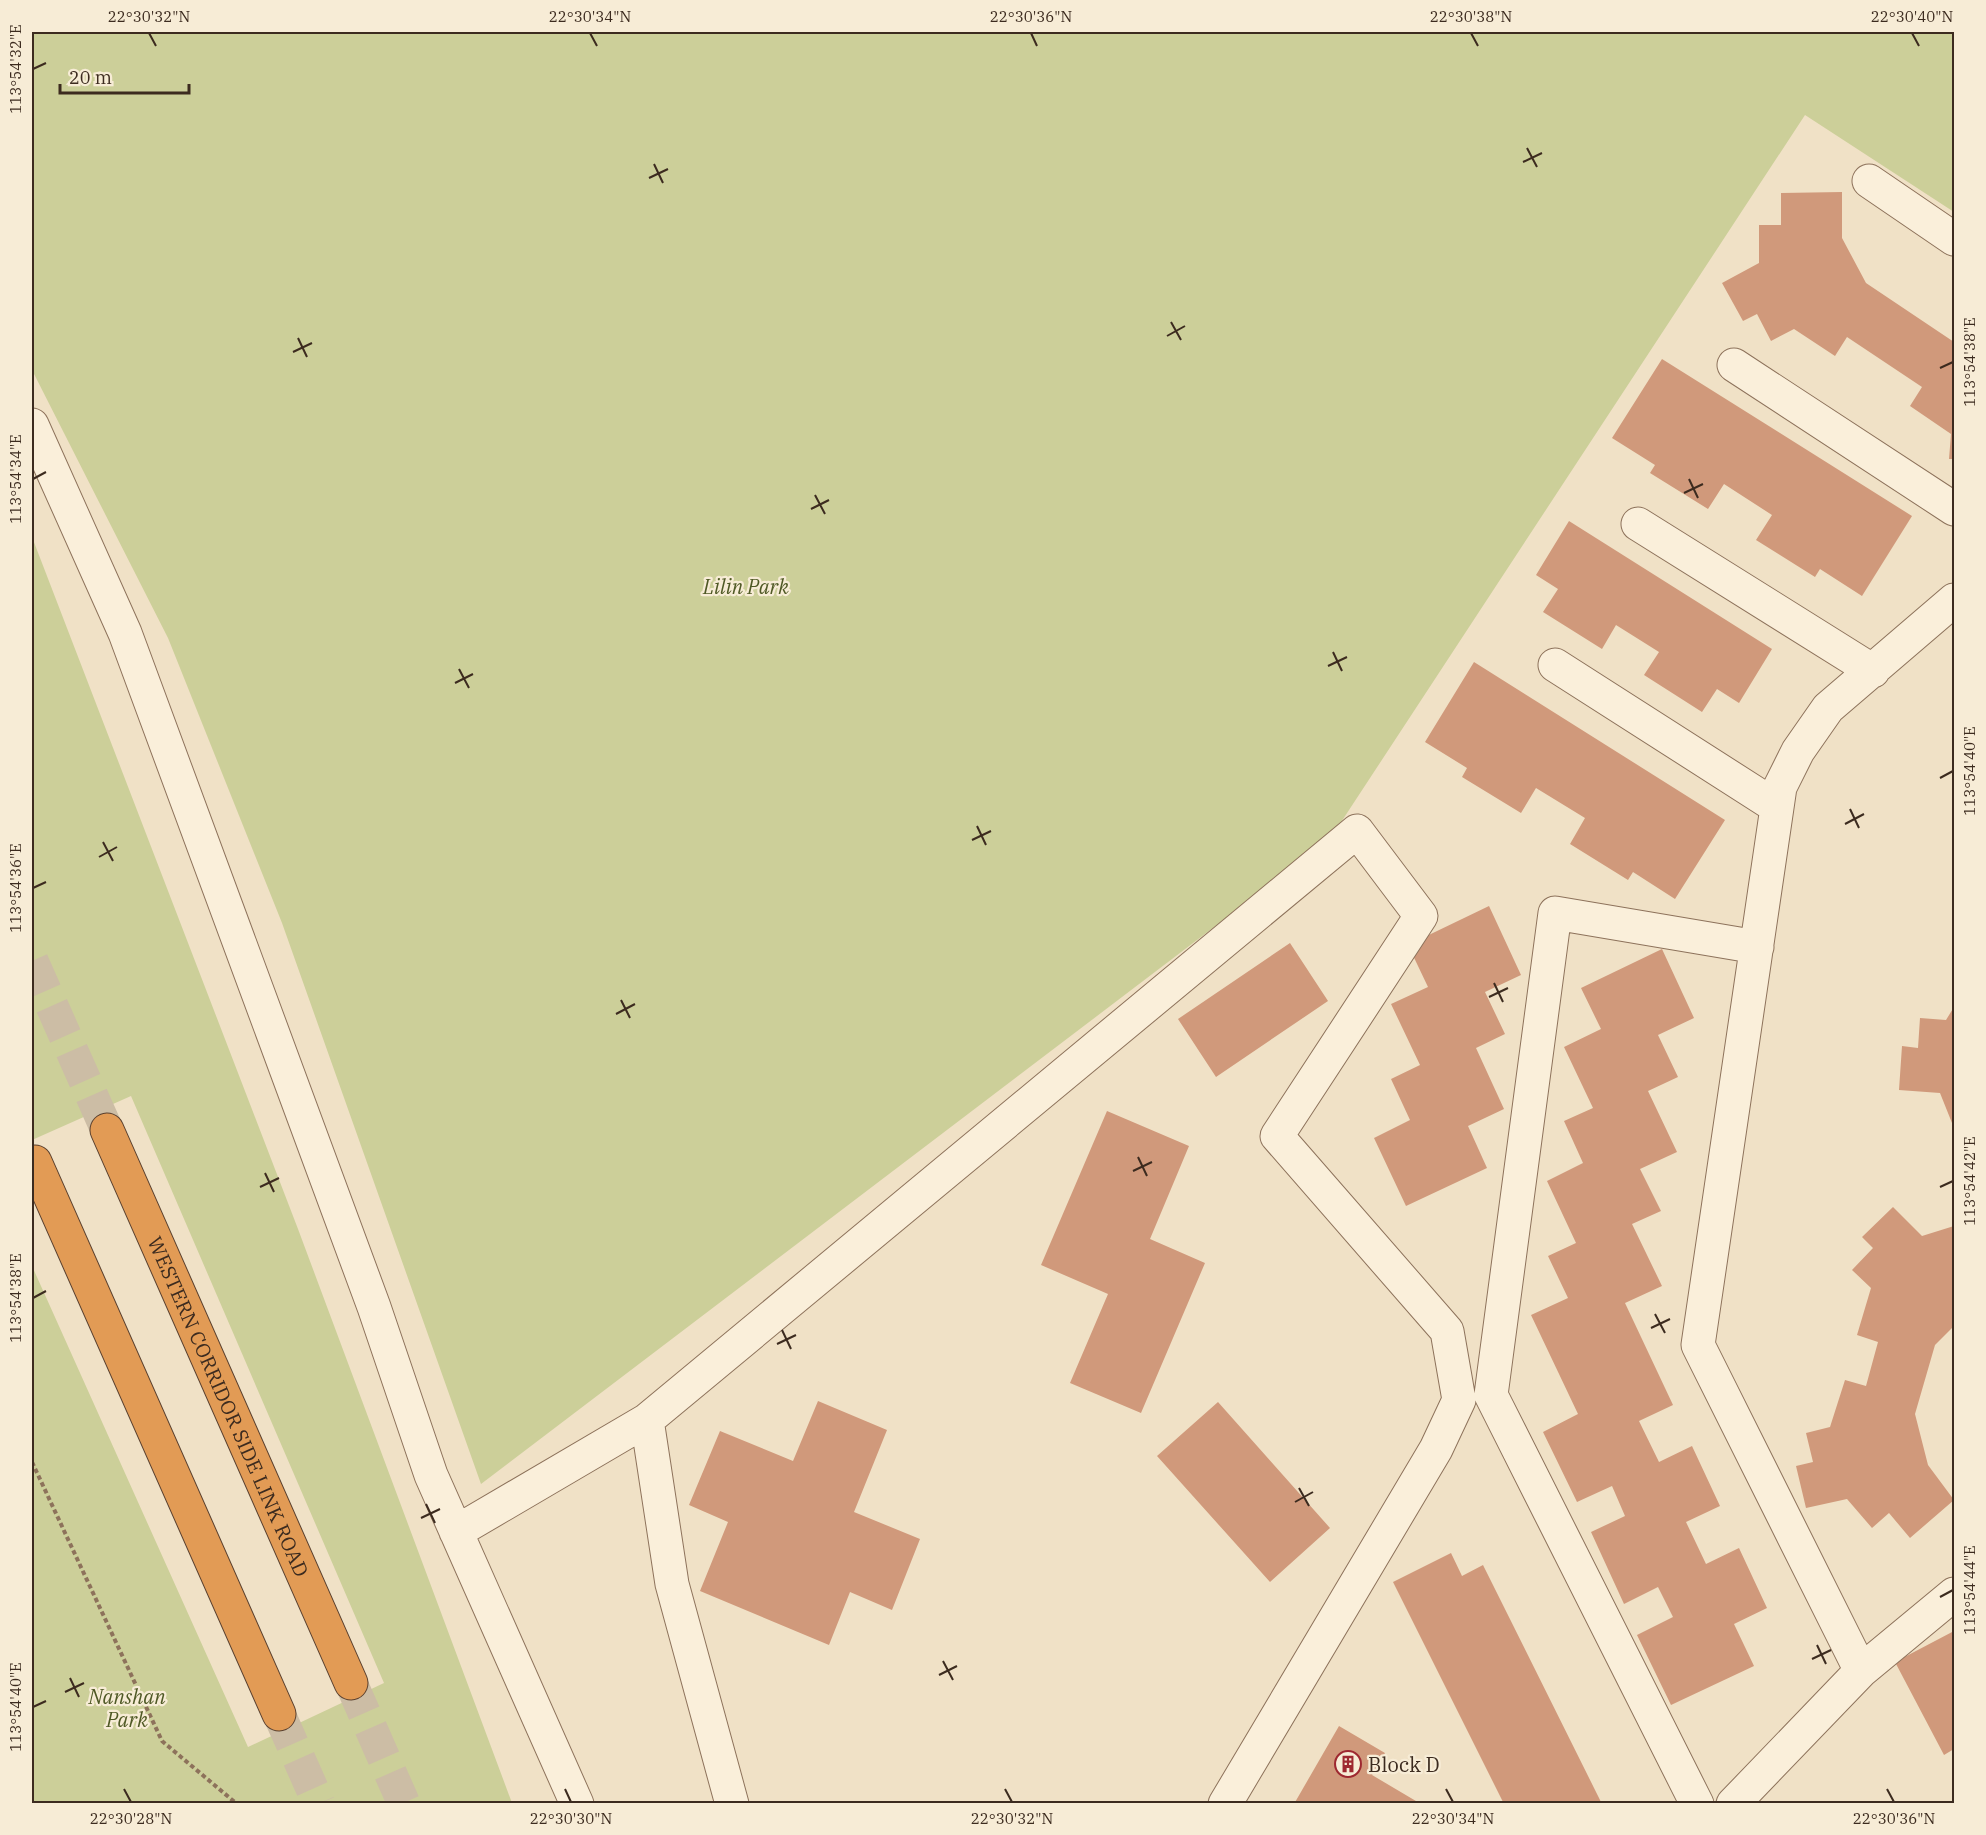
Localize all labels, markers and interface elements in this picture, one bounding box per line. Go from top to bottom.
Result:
text: 22°30'32"N [108,7,190,26]
text: 22°30'34"N [549,7,631,26]
text: 22°30'36"N [990,7,1072,26]
text: 22°30'38"N [1430,7,1512,26]
text: 22°30'40"N [1871,7,1953,26]
text: 113°54'32"E [6,24,25,114]
scale bar [60,57,189,95]
text: 20 m [69,66,112,89]
text: 113°54'38"E [1960,317,1979,407]
text: 113°54'34"E [6,434,25,524]
park label: Lilin Park [702,573,789,600]
text: 113°54'40"E [1960,726,1979,816]
text: 113°54'36"E [6,843,25,933]
text: 113°54'42"E [1960,1136,1979,1226]
street label: WESTERN CORRIDOR SIDE LINK ROAD [142,1232,316,1581]
text: 113°54'38"E [6,1253,25,1343]
text: 113°54'44"E [1960,1545,1979,1635]
text: 113°54'40"E [6,1662,25,1752]
park label: Nanshan Park [87,1683,166,1733]
building icon: Block D [1333,1749,1363,1779]
place label: Block D [1368,1751,1440,1778]
text: 22°30'28"N [90,1809,172,1828]
text: 22°30'30"N [530,1809,612,1828]
text: 22°30'32"N [971,1809,1053,1828]
text: 22°30'34"N [1412,1809,1494,1828]
text: 22°30'36"N [1853,1809,1935,1828]

